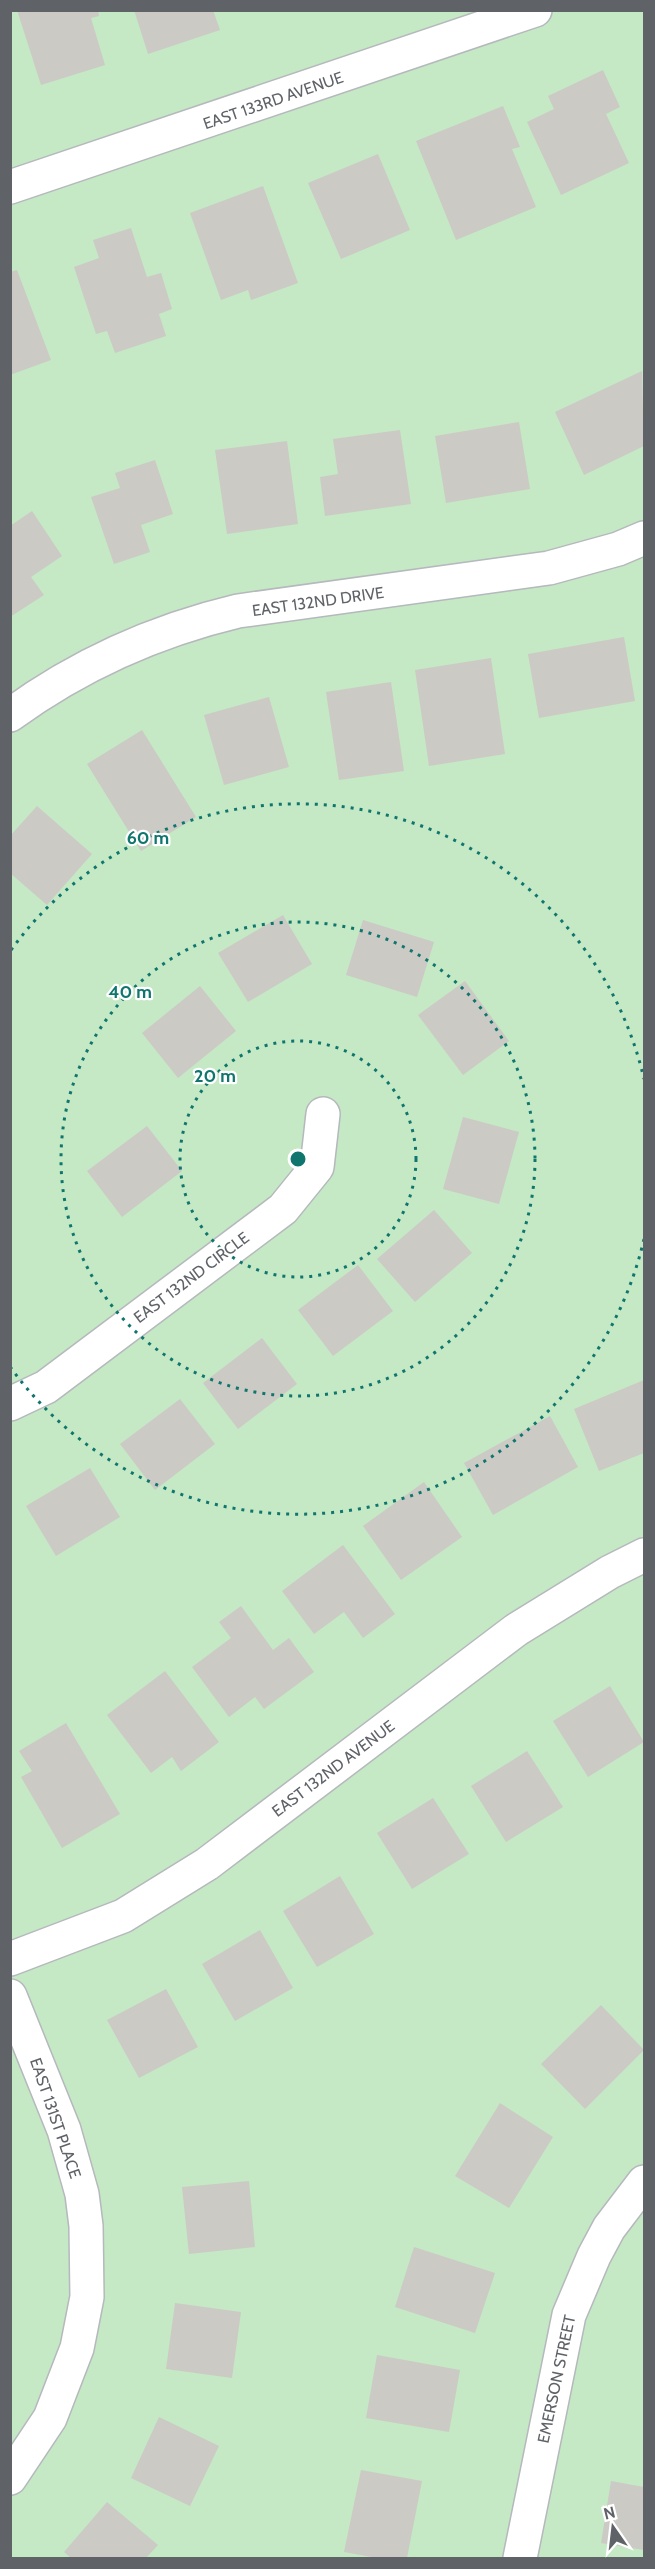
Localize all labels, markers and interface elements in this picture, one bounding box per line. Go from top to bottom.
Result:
street label: EAST 133RD AVENUE [201,68,346,133]
street label: EAST 132ND DRIVE [251,583,385,620]
text: 60 m [127,827,169,849]
text: 40 m [108,981,152,1003]
text: 20 m [194,1065,236,1087]
centre of rings [288,1149,308,1169]
street label: EAST 132ND CIRCLE [130,1228,253,1327]
street label: EAST 132ND AVENUE [268,1716,398,1821]
street label: EAST 131ST PLACE [26,2055,85,2181]
street label: EMERSON STREET [534,2313,579,2445]
north arrow [583,2497,643,2557]
text: N [602,2502,617,2524]

